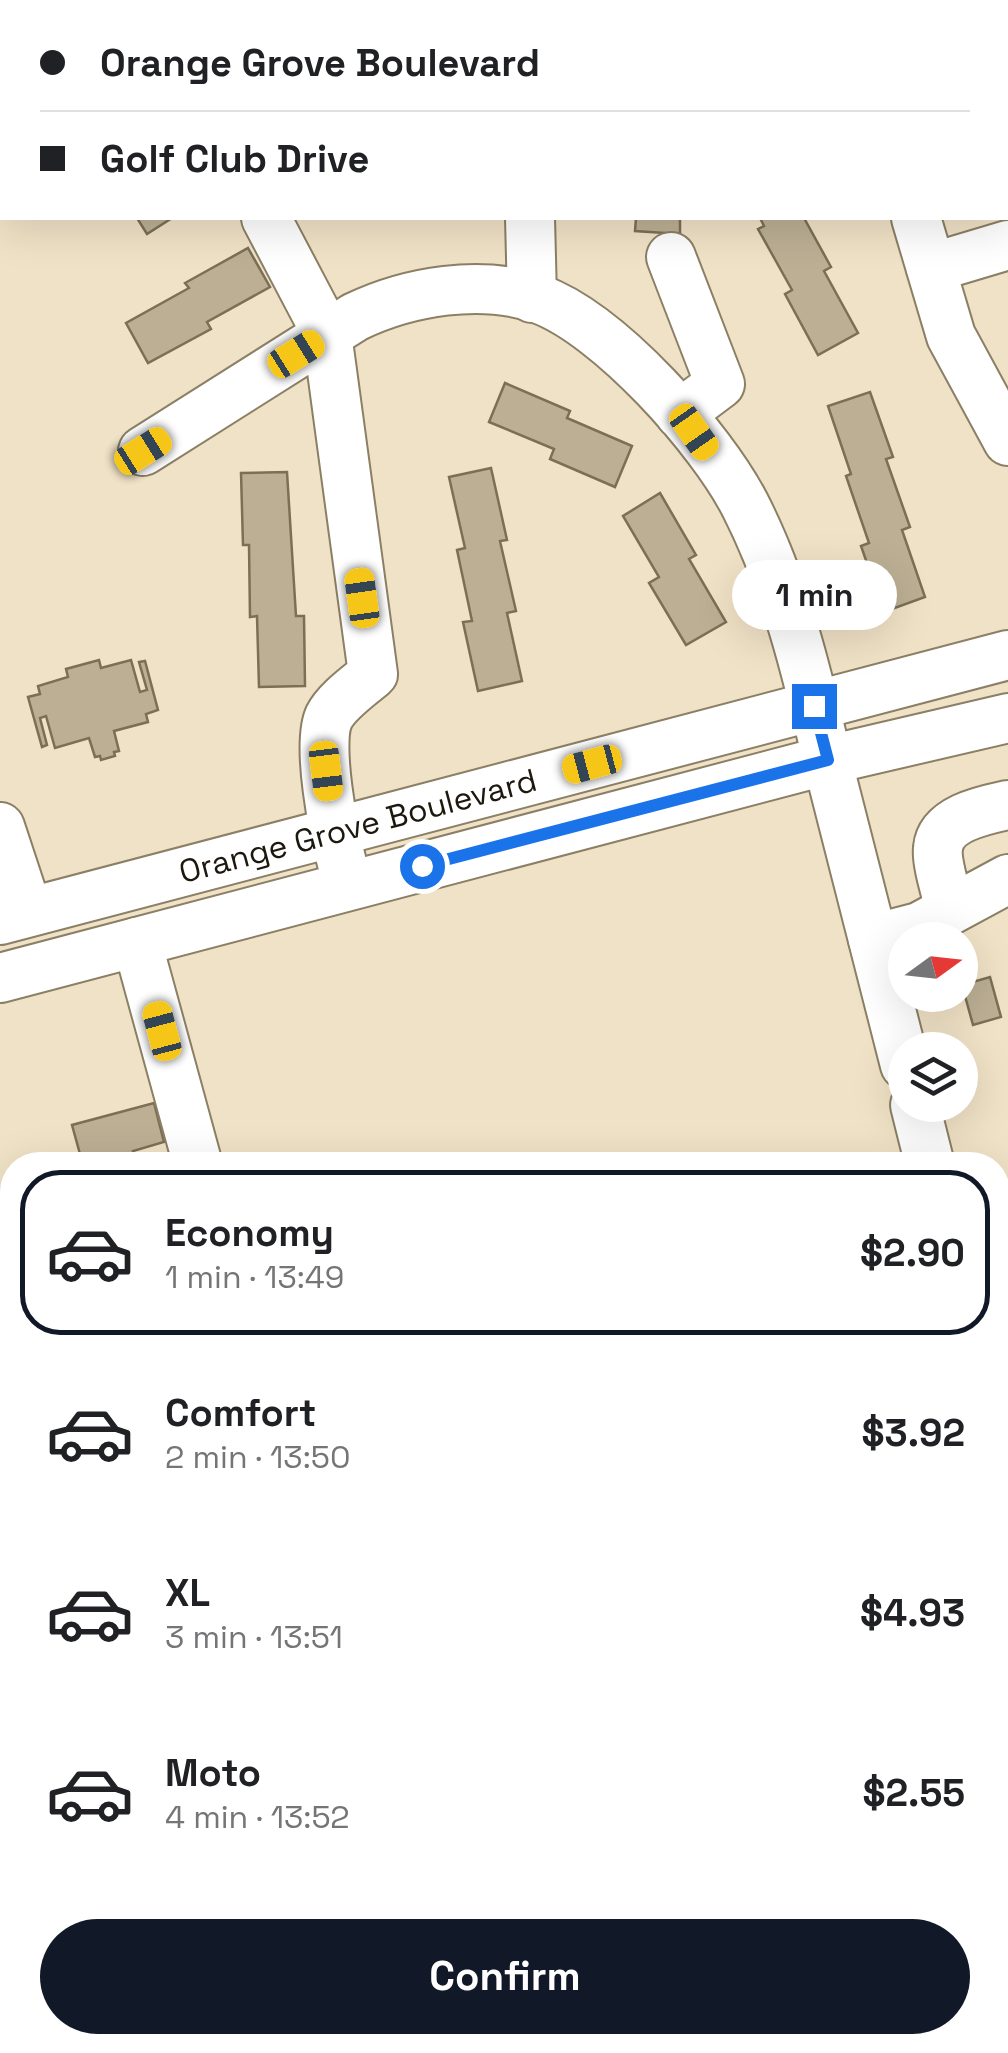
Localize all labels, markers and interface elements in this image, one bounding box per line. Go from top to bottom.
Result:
text: Orange Grove Boulevard [100,39,540,87]
text: Golf Club Drive [100,135,369,183]
car [263,325,329,383]
car [665,399,723,465]
car [110,422,176,480]
callout: 1 min [732,561,896,631]
car [343,566,381,630]
text: 1 min [775,575,854,615]
route end [792,684,837,729]
car [307,739,345,803]
car [559,742,625,786]
street label: Orange Grove Boulevard [175,760,541,892]
route start [400,844,445,889]
north arrow [888,922,978,1012]
map controls [888,922,978,1122]
car [140,998,184,1064]
button: layers [888,1032,978,1122]
icon: car [45,1208,135,1298]
text: Economy [165,1209,334,1257]
text: $2.90 [860,1229,965,1277]
text: 1 min · 13:49 [165,1257,344,1297]
icon: car [45,1388,135,1478]
text: Comfort [165,1389,316,1437]
text: $3.92 [862,1409,965,1457]
text: 2 min · 13:50 [165,1437,350,1477]
icon: car [45,1568,135,1658]
text: XL [165,1569,210,1617]
text: $4.93 [860,1589,965,1637]
text: 3 min · 13:51 [165,1617,343,1657]
icon: car [45,1748,135,1838]
text: Moto [165,1749,261,1797]
text: $2.55 [862,1769,965,1817]
text: 4 min · 13:52 [165,1797,350,1837]
button: Confirm [40,1919,970,2034]

